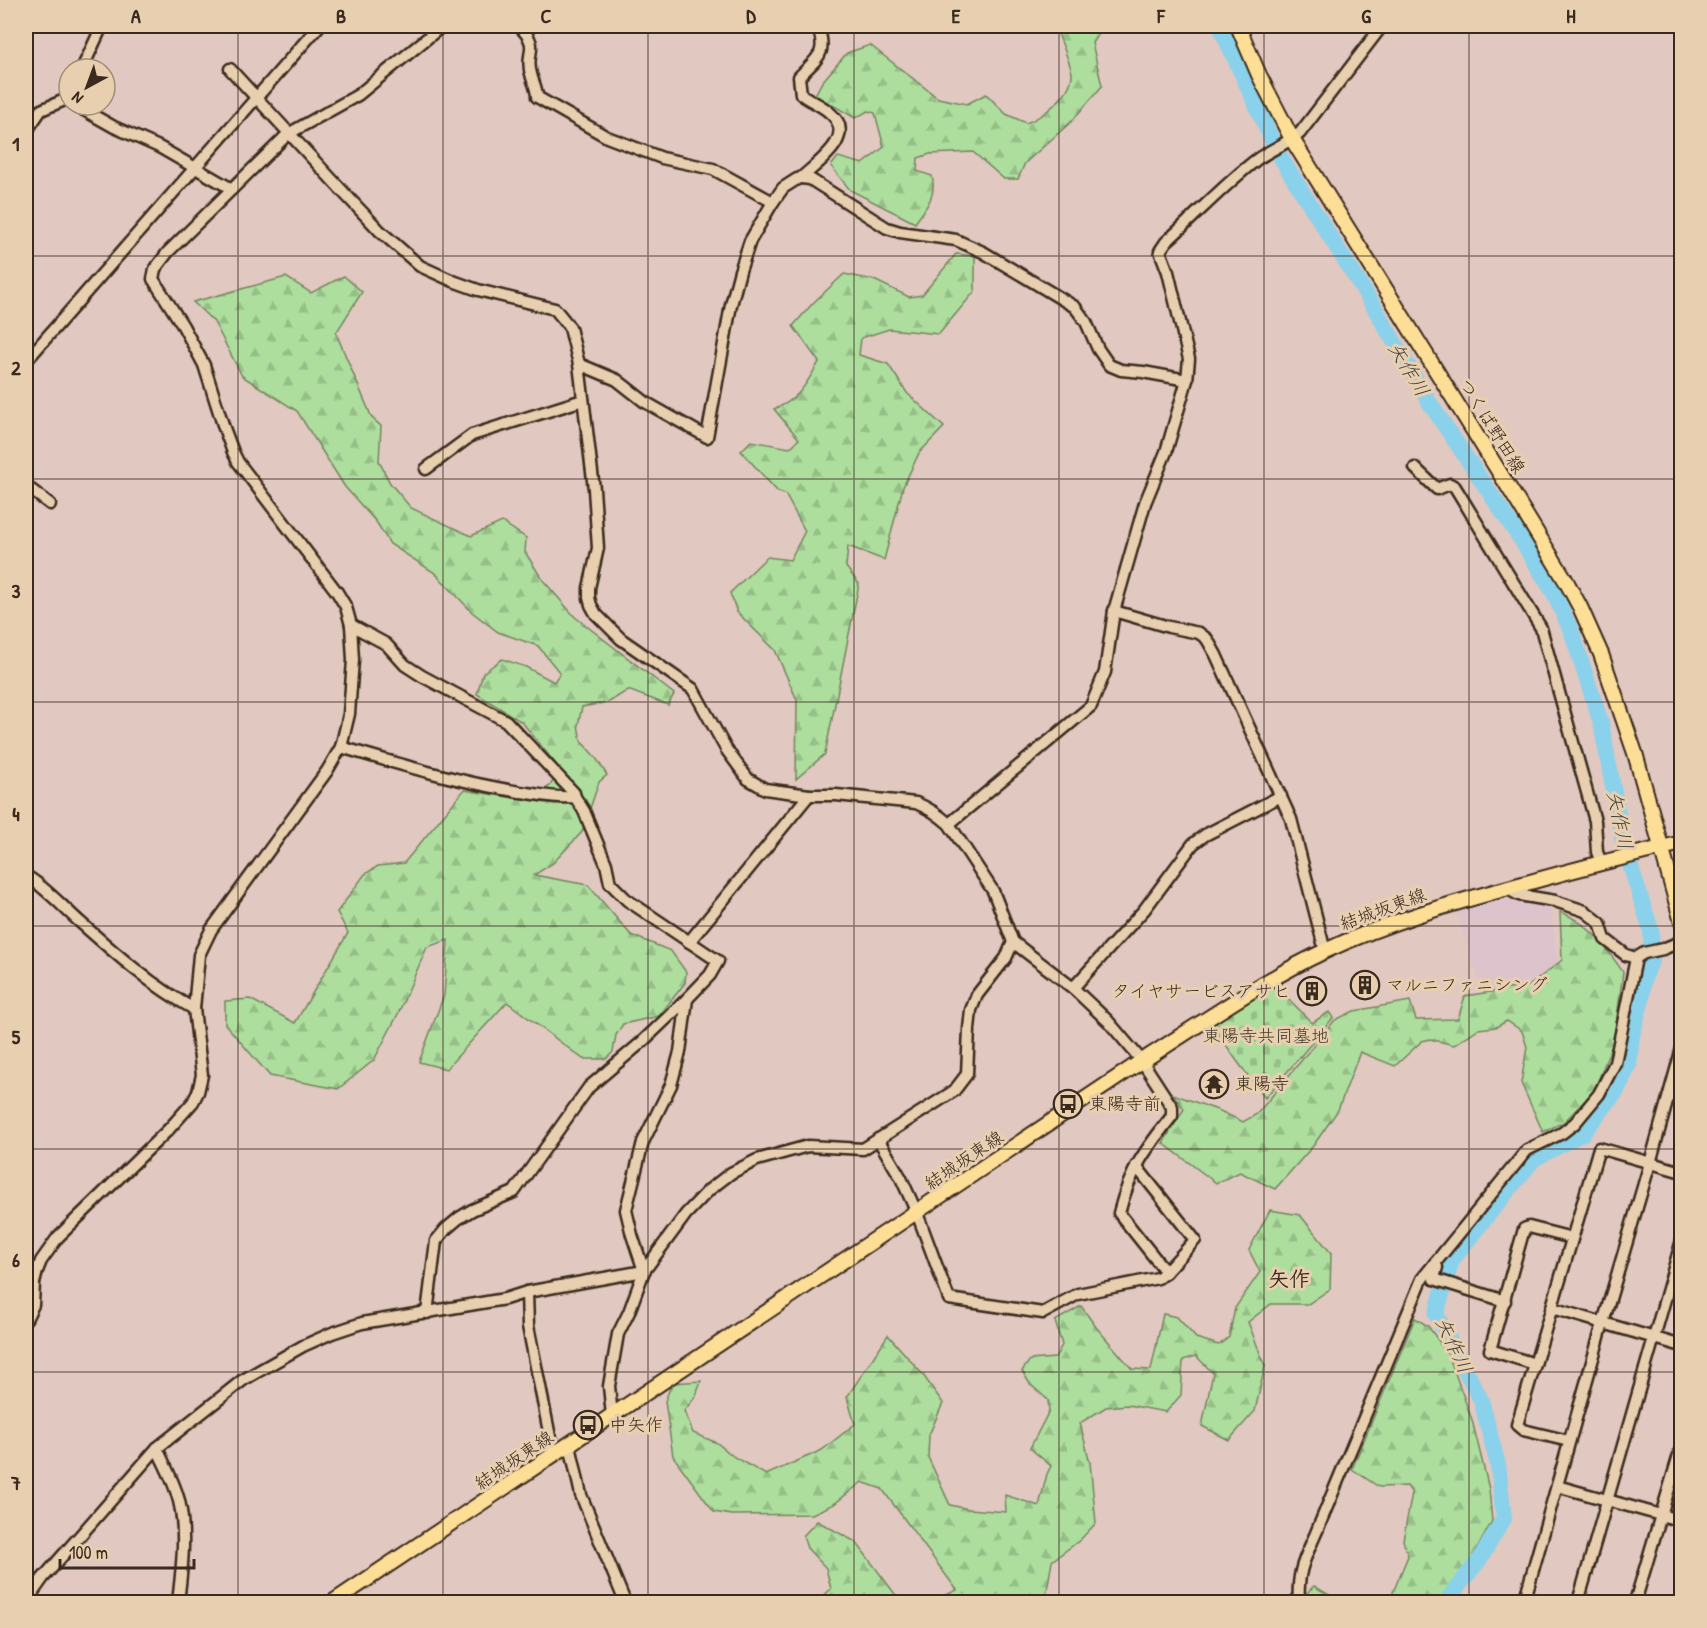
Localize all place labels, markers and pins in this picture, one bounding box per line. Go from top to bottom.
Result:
building icon: マルニファニシング [1349,969,1381,1001]
place label: マルニファニシング [1386,972,1548,997]
building icon: タイヤサービスアサヒ [1296,975,1328,1007]
place label: タイヤサービスアサヒ [1112,978,1291,1003]
temple icon: 東陽寺 [1198,1068,1230,1100]
place label: 東陽寺 [1235,1071,1289,1096]
bus stop icon: 東陽寺前 [1052,1088,1084,1120]
place label: 東陽寺前 [1089,1091,1161,1116]
bus stop icon: 中矢作 [572,1409,604,1441]
place label: 中矢作 [609,1412,663,1437]

